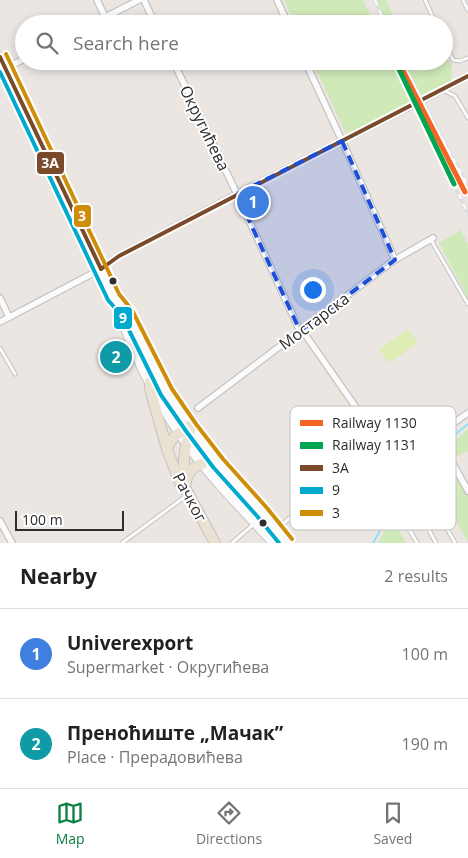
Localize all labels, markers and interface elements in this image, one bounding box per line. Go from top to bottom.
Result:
search box [15,15,453,70]
icon: search [33,29,61,57]
text: Search here [73,30,179,56]
street label: Округићева [175,82,235,174]
line badge: 3A [36,151,65,175]
text: 3A [41,153,59,172]
pin: 1 [237,183,269,221]
line badge: 3 [73,204,92,228]
text: 3 [78,206,86,225]
unlabelled marker [108,276,118,286]
your location [300,277,326,303]
street label: Мостарска [274,287,354,355]
line badge: 9 [113,306,133,330]
text: 9 [119,308,127,327]
pin: 2 [100,338,132,376]
legend [290,406,456,530]
text: Railway 1130 [332,413,417,432]
text: Railway 1131 [332,435,417,454]
text: 3A [332,458,349,477]
street label: Рачког [168,468,212,526]
text: 9 [332,480,340,499]
text: 3 [332,503,340,522]
scale bar [15,508,124,531]
text: 100 m [22,510,63,529]
unlabelled marker [258,518,268,528]
text: Nearby [20,562,97,590]
text: 2 results [384,565,448,587]
text: Univerexport [67,630,193,656]
text: 1 [31,643,41,665]
text: 100 m [402,643,448,665]
text: Supermarket · Округићева [67,656,269,678]
text: Преноћиште „Мачак” [67,720,283,746]
text: 2 [31,733,41,755]
text: 190 m [402,733,448,755]
text: Place · Прерадовићева [67,746,243,768]
tab: Map [56,799,85,848]
tab: Directions [196,799,262,848]
tab: Saved [373,799,412,848]

